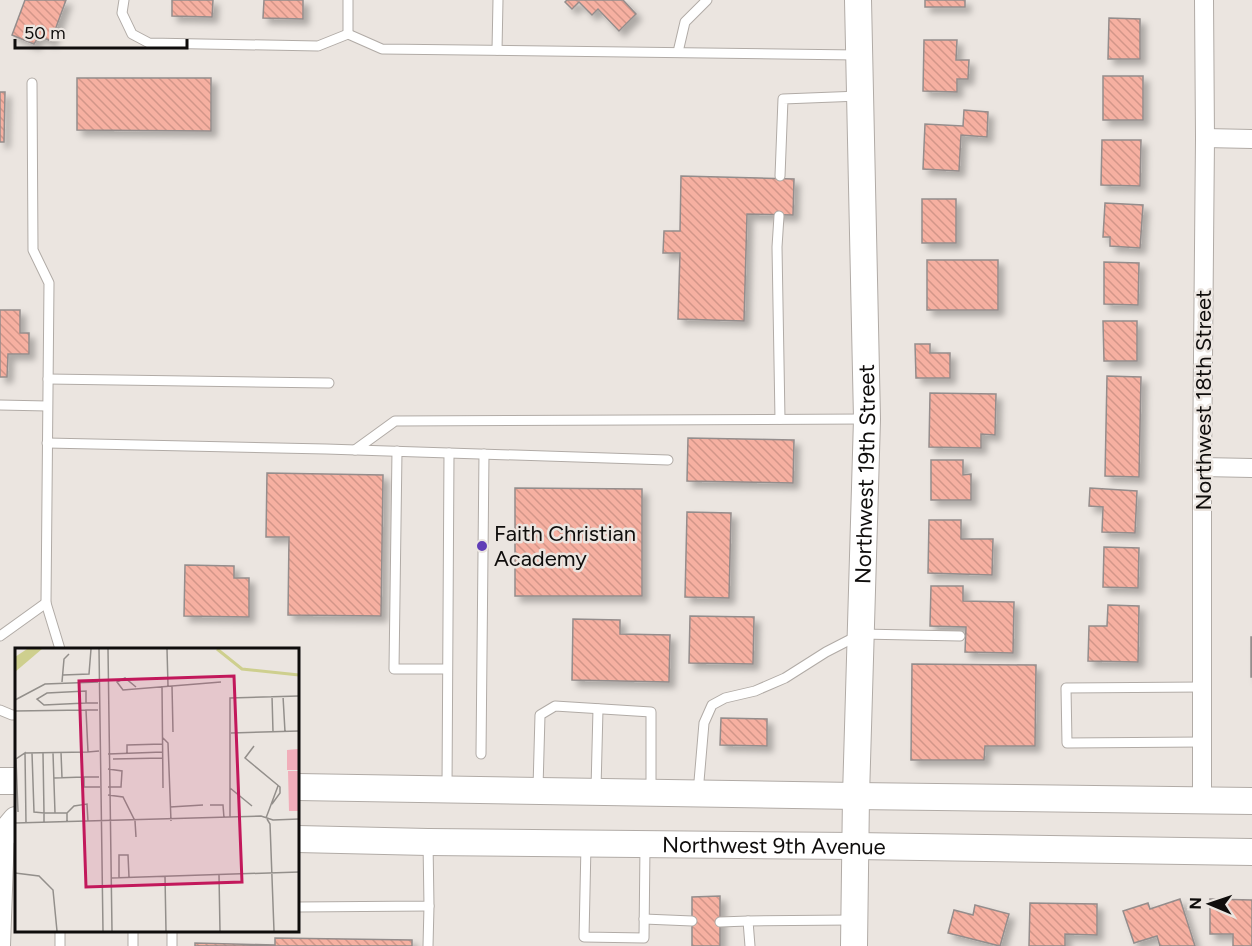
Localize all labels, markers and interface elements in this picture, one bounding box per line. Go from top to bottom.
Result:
scale bar [15,12,188,50]
text: 50 m [24,22,66,44]
street label: Northwest 18th Street [1190,290,1217,510]
street label: Northwest 19th Street [849,364,881,584]
place label: Faith Christian Academy [494,520,636,572]
marker: Faith Christian Academy [475,539,489,553]
inset map [15,648,298,931]
street label: Northwest 9th Avenue [662,831,886,860]
north arrow [1180,874,1240,934]
text: N [1186,897,1205,910]

